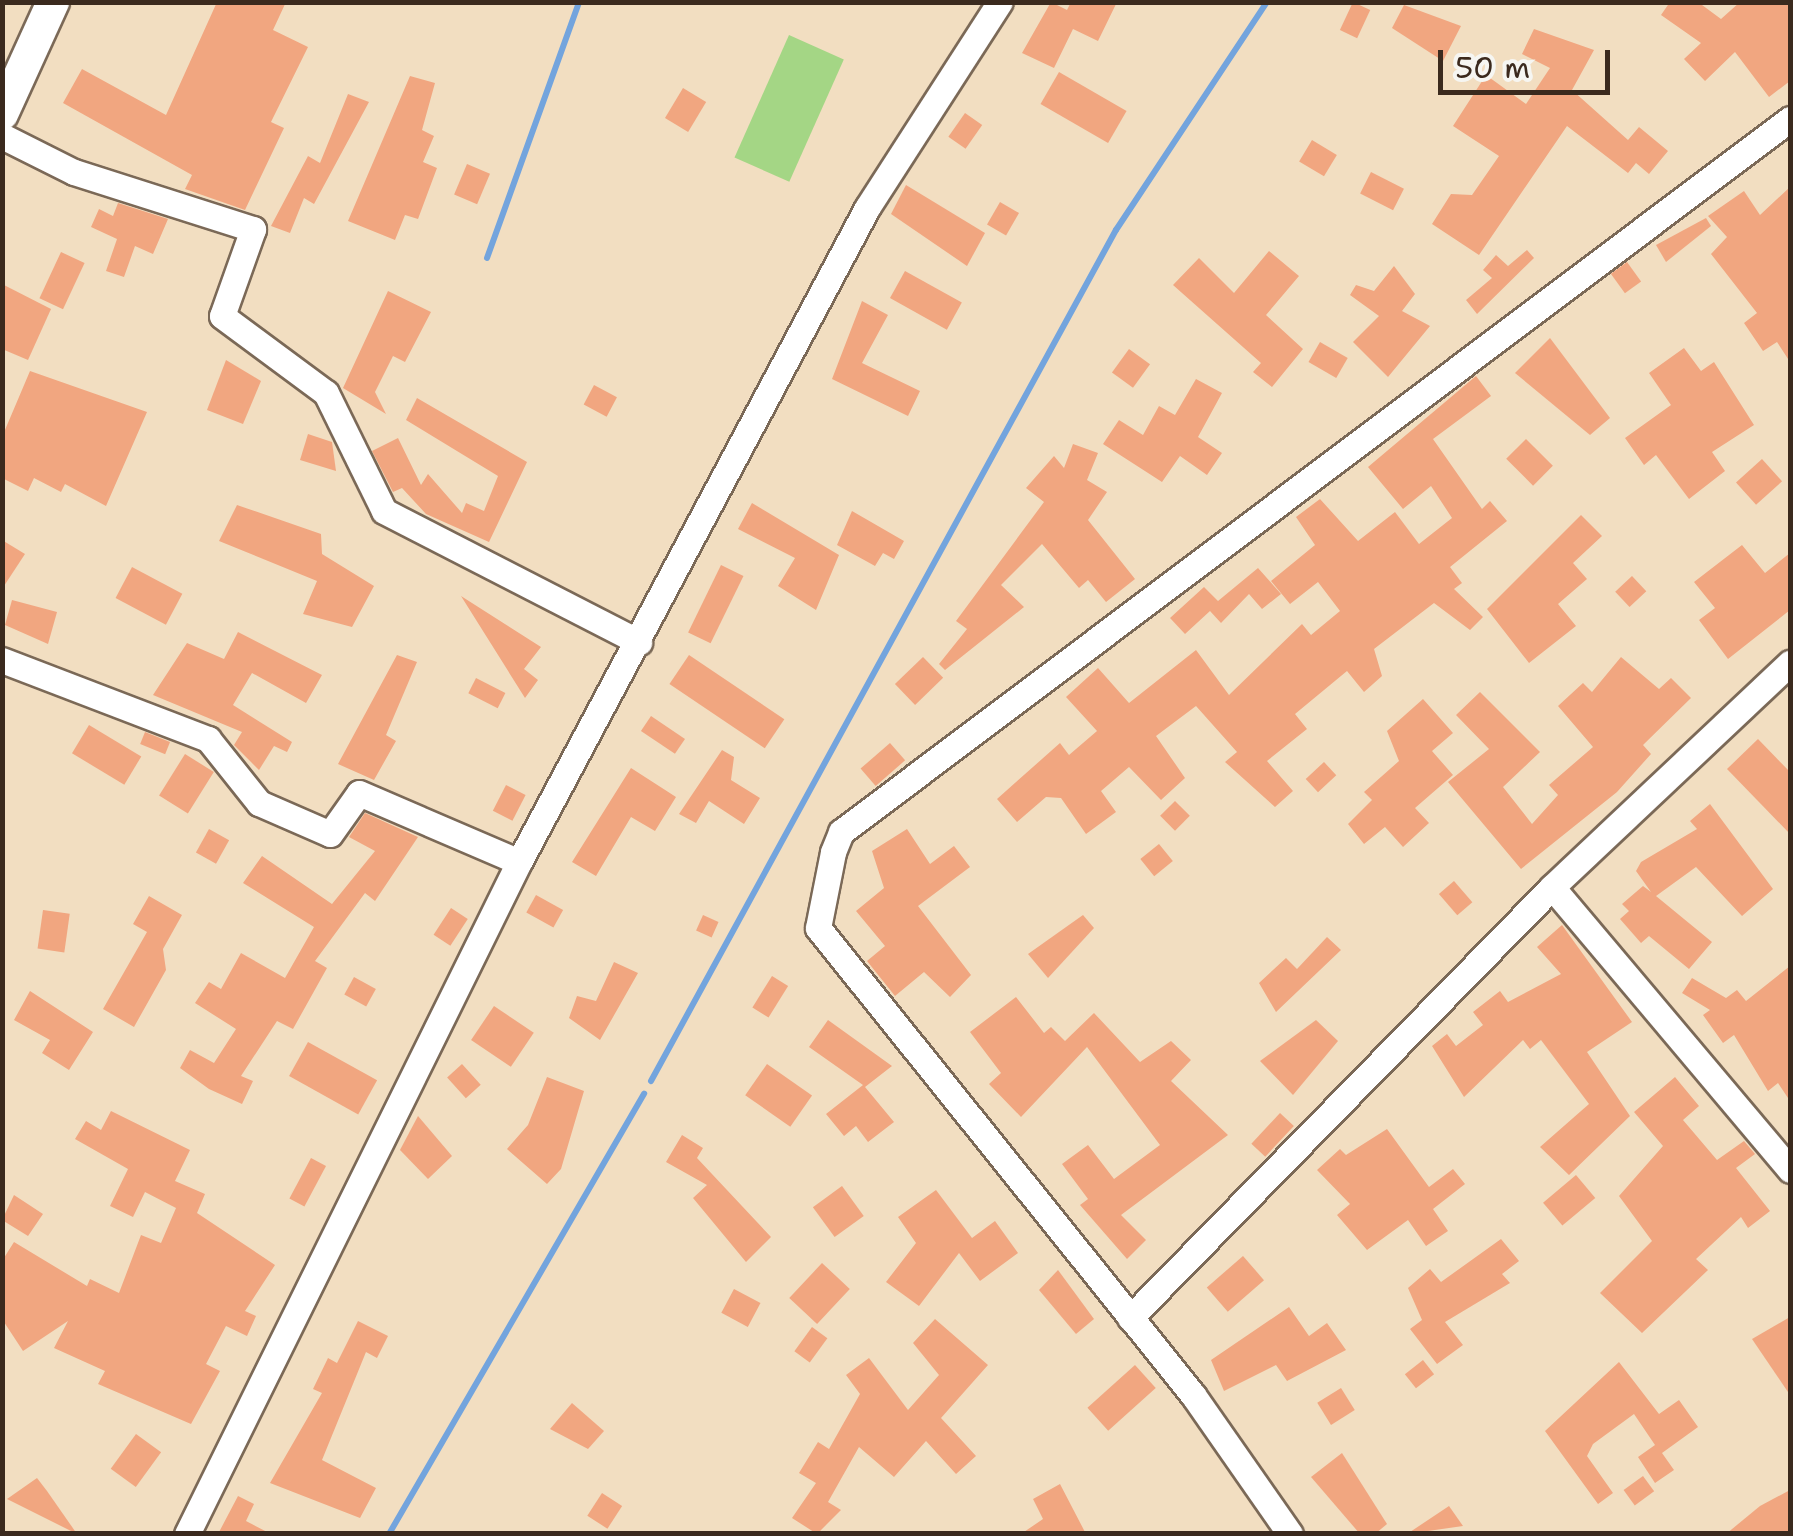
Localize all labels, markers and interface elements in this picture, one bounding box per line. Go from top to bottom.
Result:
scale bar [1443,30,1616,92]
text: 50 m [1455,47,1530,88]

